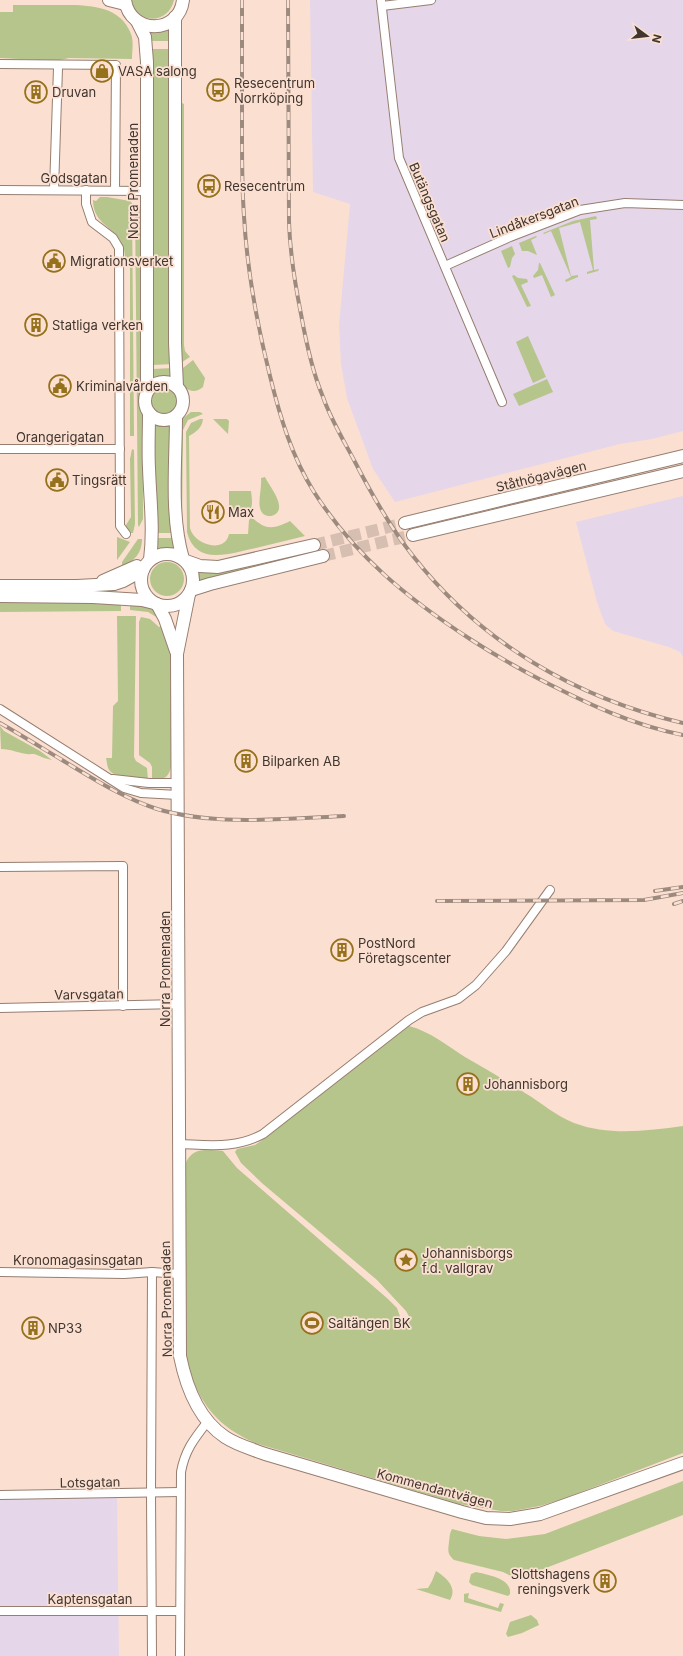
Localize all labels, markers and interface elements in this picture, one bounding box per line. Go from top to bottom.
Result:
north arrow [627,16,667,56]
text: N [649,33,665,44]
shop icon: VASA salong [89,58,115,84]
place label: VASA salong [118,63,197,79]
place label: Resecentrum Norrköping [234,75,315,106]
bus stop icon: Resecentrum Norrköping [205,77,231,103]
building icon: Druvan [23,79,49,105]
place label: Druvan [52,84,96,100]
street label: Norra Promenaden [125,123,141,239]
street label: Butängsgatan [406,160,454,244]
street label: Godsgatan [41,170,107,186]
bus stop icon: Resecentrum [196,173,222,199]
place label: Resecentrum [224,178,305,194]
street label: Lindåkersgatan [487,193,581,241]
public building icon: Migrationsverket [41,248,67,274]
place label: Migrationsverket [70,253,173,269]
building icon: Statliga verken [23,312,49,338]
place label: Statliga verken [52,317,143,333]
public building icon: Kriminalvården [47,373,73,399]
place label: Kriminalvården [76,378,168,394]
street label: Orangerigatan [16,429,104,445]
street label: Ståthögavägen [494,457,588,495]
public building icon: Tingsrätt [44,467,70,493]
place label: Tingsrätt [72,472,126,488]
restaurant icon: Max [200,499,226,525]
place label: Max [228,504,254,520]
building icon: Bilparken AB [233,748,259,774]
place label: Bilparken AB [262,753,341,769]
street label: Norra Promenaden [157,911,173,1027]
place label: PostNord Företagscenter [358,935,451,966]
building icon: PostNord Företagscenter [329,937,355,963]
street label: Varvsgatan [54,985,124,1003]
building icon: Johannisborg [455,1071,481,1097]
place label: Johannisborg [484,1076,568,1092]
street label: Norra Promenaden [157,1241,175,1357]
place label: Johannisborgs f.d. vallgrav [422,1245,513,1276]
place icon: Johannisborgs f.d. vallgrav [393,1247,419,1273]
street label: Kronomagasinsgatan [13,1252,143,1268]
sports icon: Saltängen BK [299,1310,325,1336]
building icon: NP33 [20,1315,46,1341]
place label: Saltängen BK [328,1315,411,1331]
place label: NP33 [48,1320,82,1336]
street label: Kommendantvägen [375,1465,495,1511]
street label: Lotsgatan [60,1473,120,1491]
place label: Slottshagens reningsverk [511,1566,590,1597]
building icon: Slottshagens reningsverk [592,1568,618,1594]
street label: Kaptensgatan [48,1591,132,1607]

